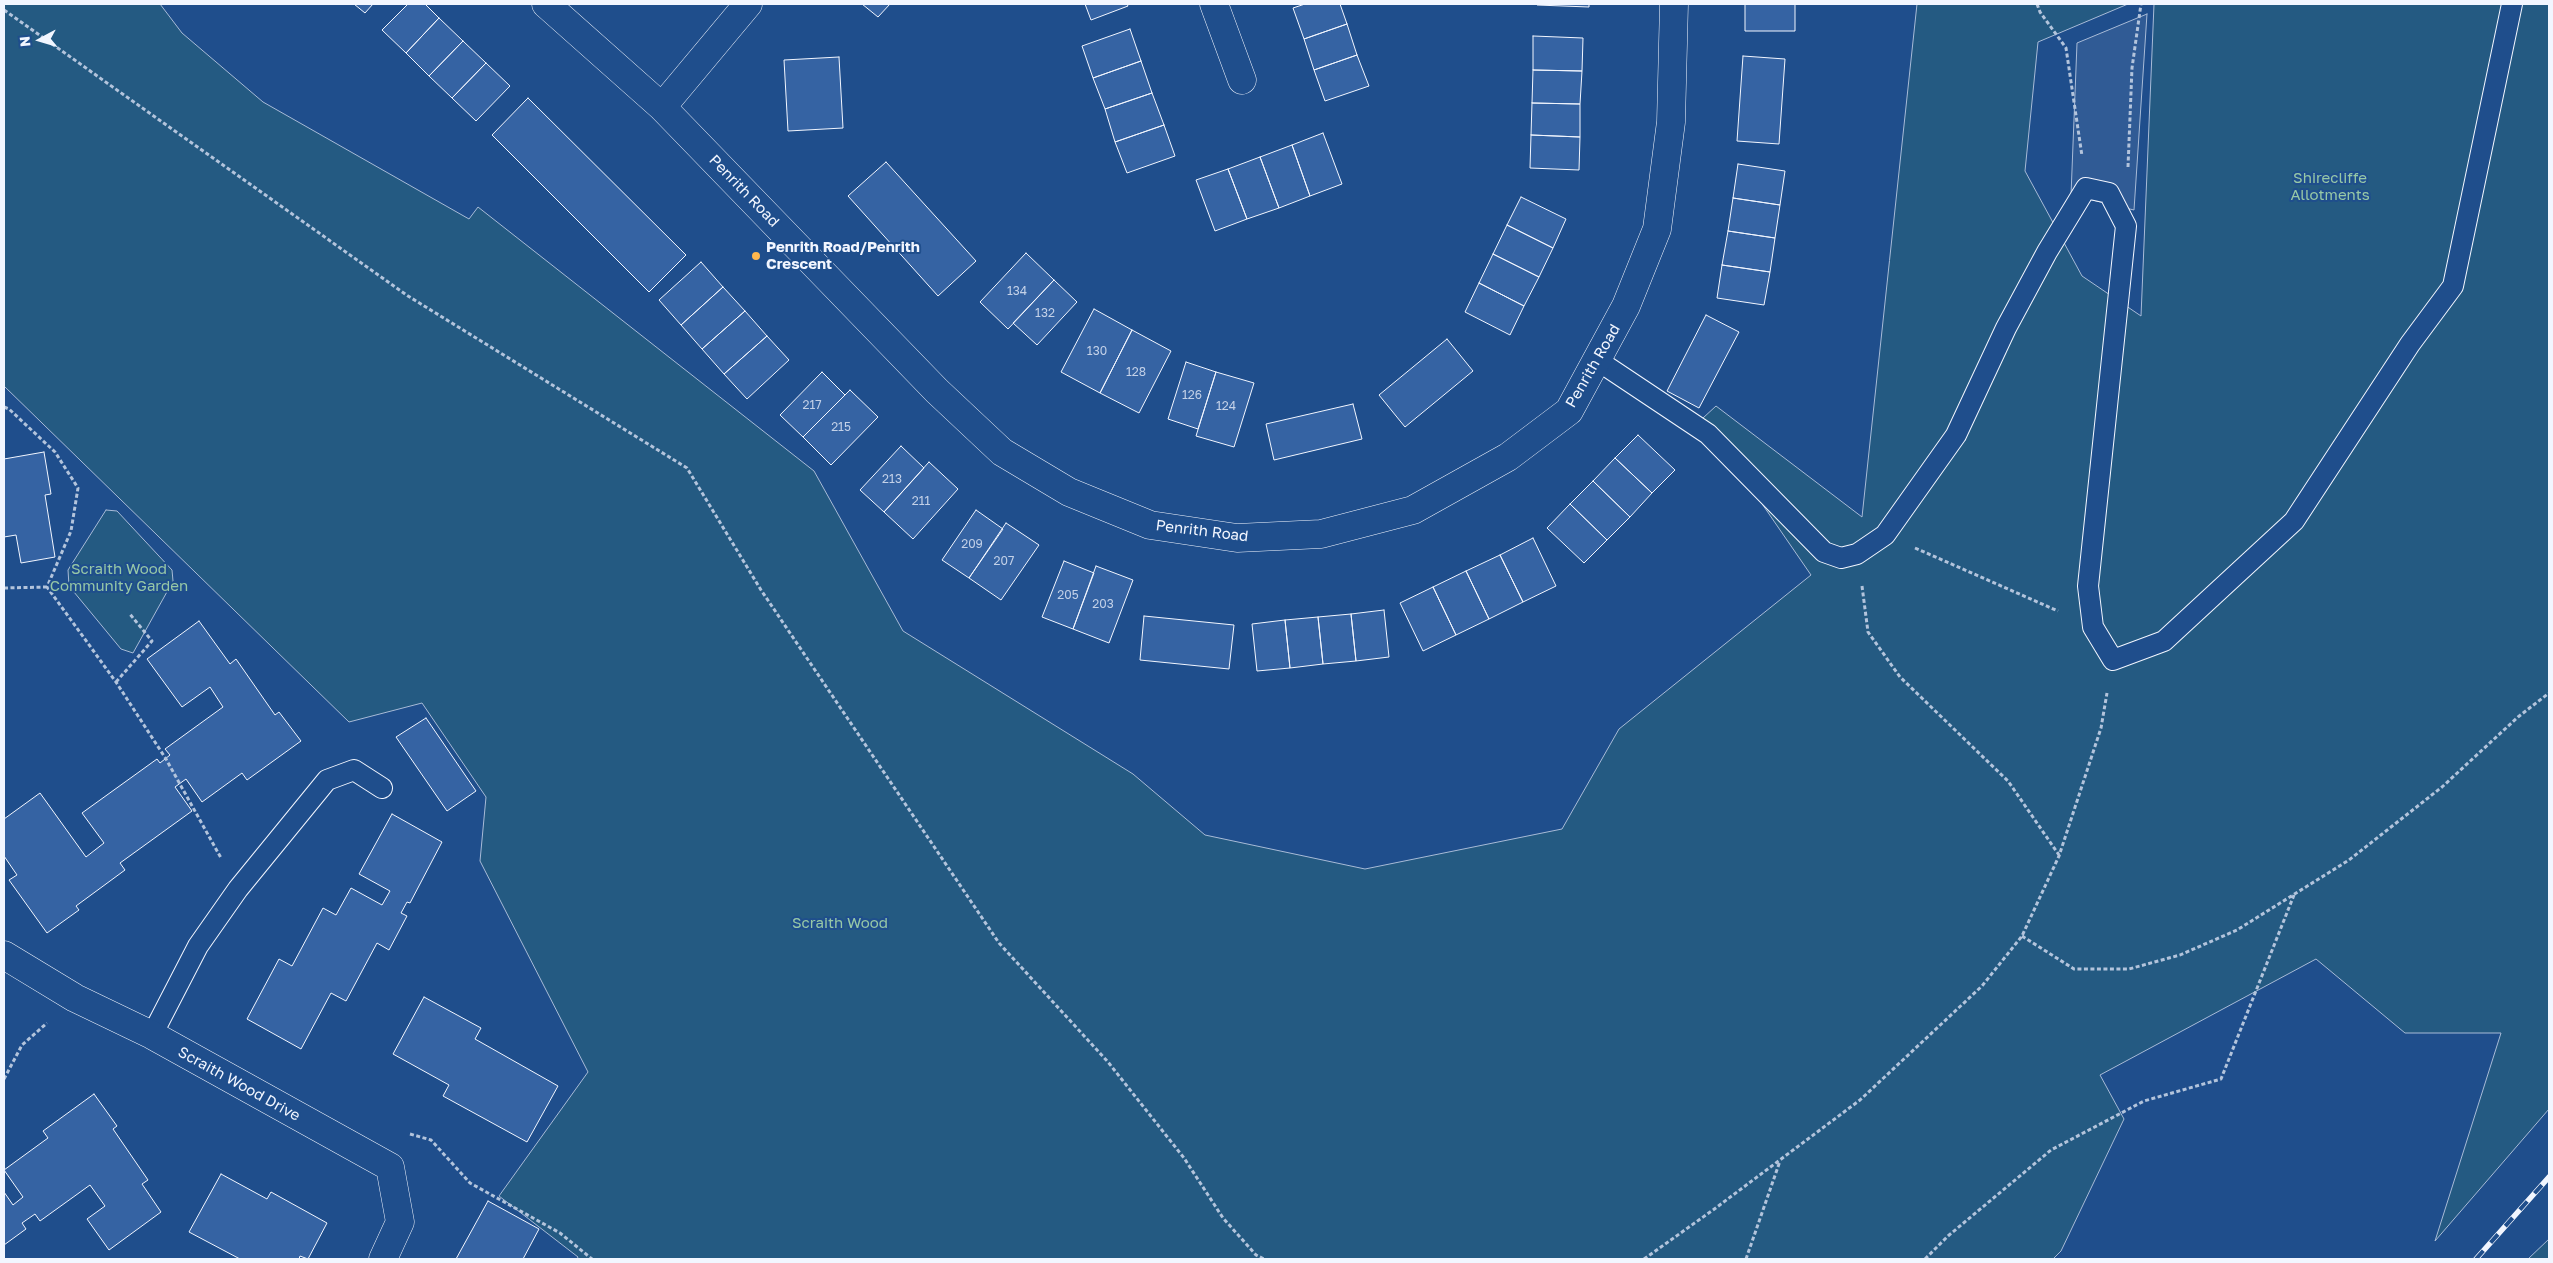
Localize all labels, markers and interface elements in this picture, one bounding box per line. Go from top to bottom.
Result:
north arrow [15,15,65,65]
text: N [16,35,34,48]
street label: Penrith Road [705,151,783,231]
park label: Shirecliffe Allotments [2290,169,2370,204]
place label: Penrith Road/Penrith Crescent [766,238,920,273]
marker: Penrith Road/Penrith Crescent [750,250,762,262]
house number: 134 [1007,284,1027,298]
house number: 132 [1035,306,1055,320]
street label: Penrith Road [1562,321,1624,411]
house number: 130 [1087,344,1107,358]
house number: 128 [1126,365,1146,379]
house number: 126 [1182,388,1202,402]
house number: 217 [802,398,822,412]
house number: 124 [1216,399,1236,413]
house number: 215 [831,420,851,434]
house number: 213 [882,472,902,486]
house number: 211 [912,494,930,508]
street label: Penrith Road [1155,516,1249,546]
house number: 209 [961,537,983,551]
house number: 207 [994,554,1014,568]
park label: Scraith Wood Community Garden [50,560,188,595]
house number: 205 [1057,588,1079,602]
house number: 203 [1092,597,1114,611]
park label: Scraith Wood [792,914,888,932]
street label: Scraith Wood Drive [175,1043,303,1125]

